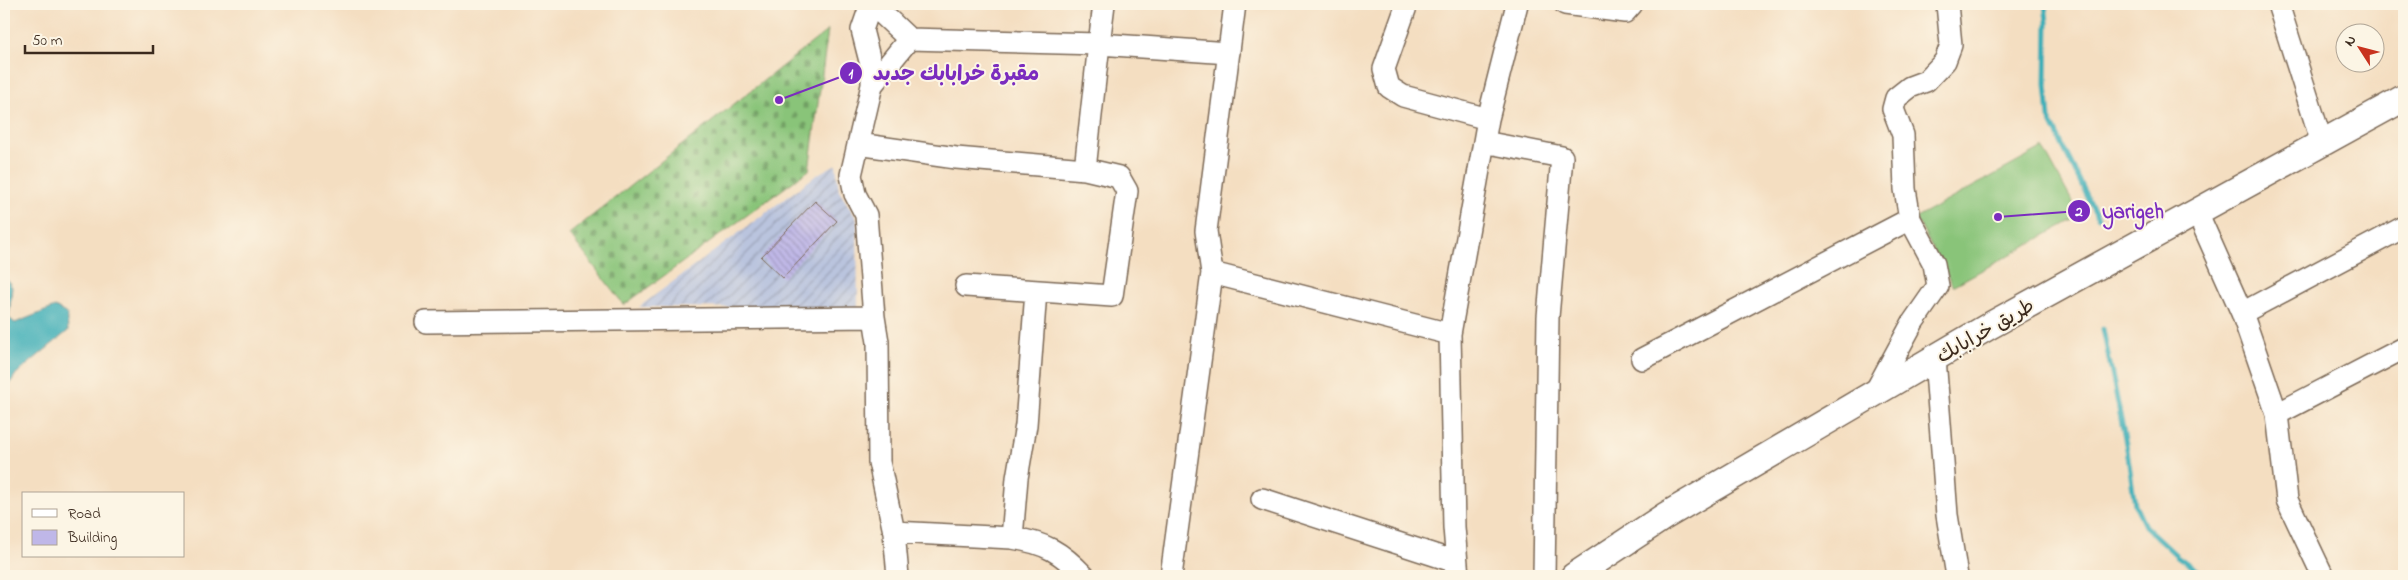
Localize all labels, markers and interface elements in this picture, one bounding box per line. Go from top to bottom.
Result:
scale bar [25,22,152,54]
north arrow [2336,22,2386,72]
text: 50 m [32,30,63,52]
text: N [2339,31,2362,51]
callout: مقبرة خرابابك جدبد [838,55,1050,91]
text: مقبرة خرابابك جدبد [873,60,1039,90]
text: 1 [849,63,854,85]
callout: yarigeh [2066,193,2174,229]
text: yarigeh [2102,198,2164,230]
text: 2 [2074,201,2083,223]
street label: طريق خرابابك [1932,292,2041,372]
legend [22,492,185,558]
text: Road [68,503,101,525]
text: Building [67,527,117,550]

